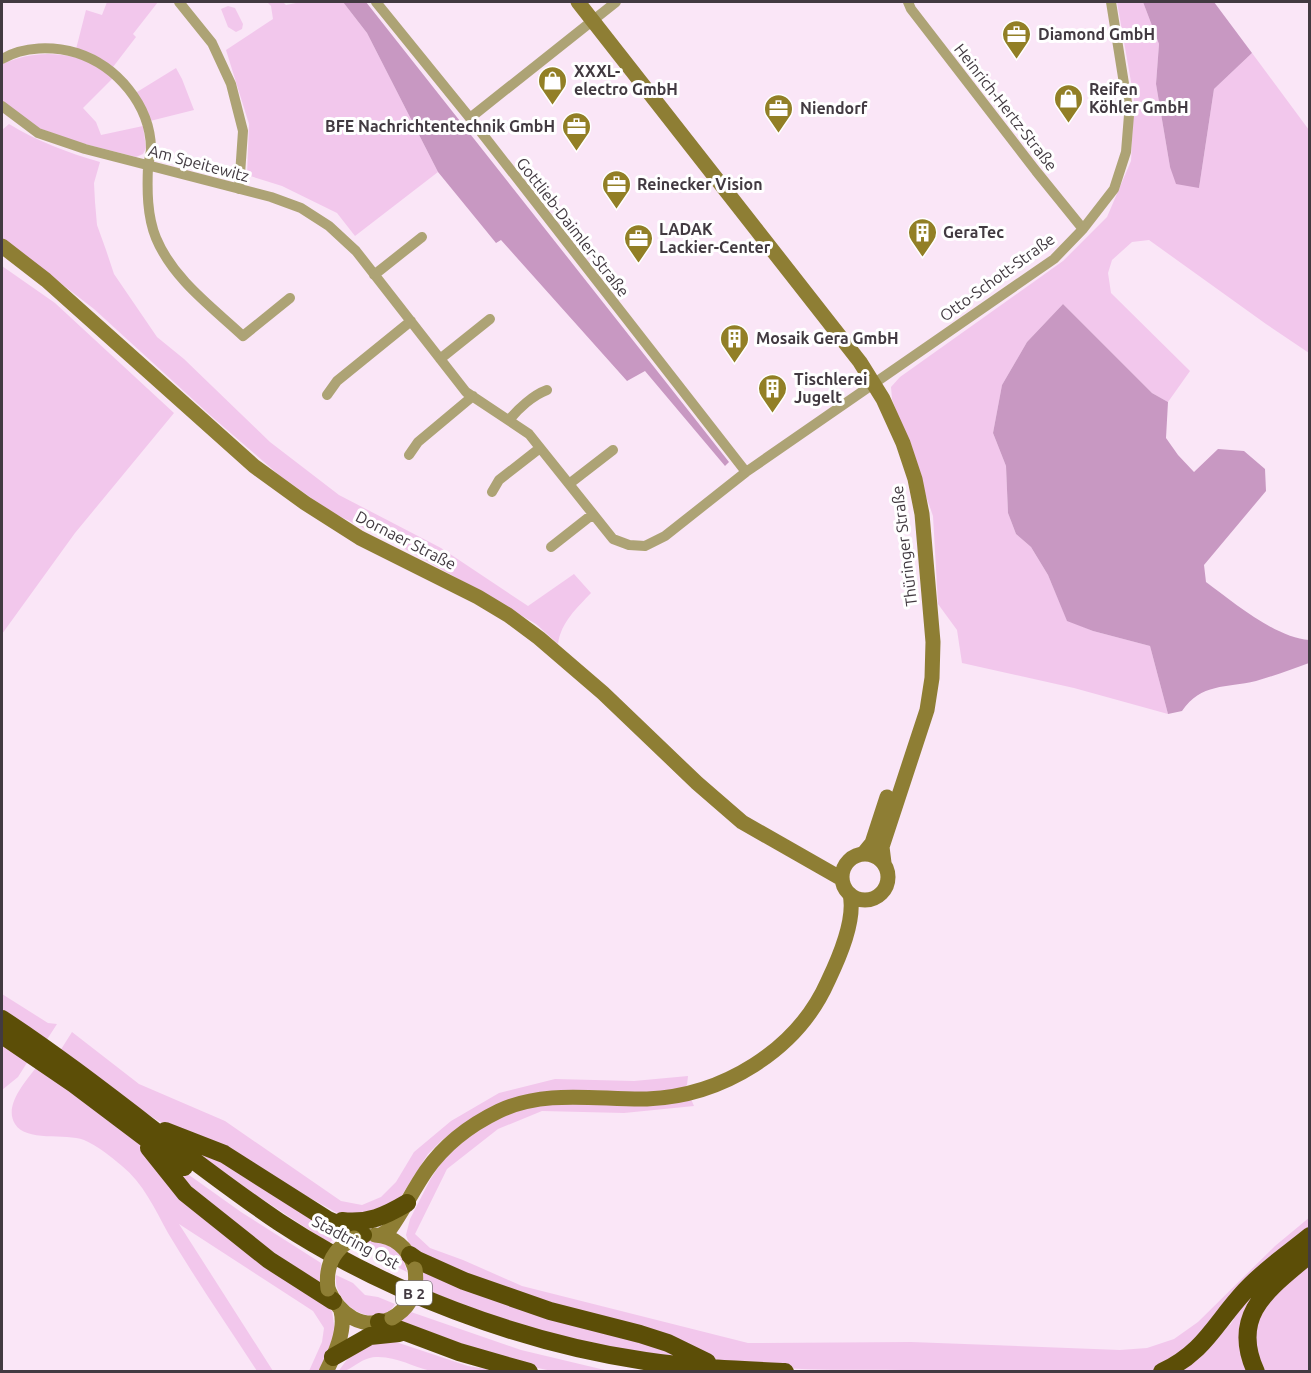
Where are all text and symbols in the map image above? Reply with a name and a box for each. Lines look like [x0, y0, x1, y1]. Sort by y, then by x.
office icon: Diamond GmbH [1001, 18, 1033, 60]
place label: Diamond GmbH [1038, 25, 1155, 43]
street label: Heinrich-Hertz-Straße [951, 40, 1061, 174]
place label: XXXL- electro GmbH [574, 62, 678, 98]
shop icon: XXXL- electro GmbH [537, 64, 569, 106]
place label: Reifen Köhler GmbH [1089, 80, 1189, 116]
shop icon: Reifen Köhler GmbH [1052, 82, 1084, 124]
office icon: Niendorf [763, 92, 795, 134]
place label: Niendorf [800, 99, 868, 117]
office icon: BFE Nachrichtentechnik GmbH [560, 110, 592, 152]
place label: BFE Nachrichtentechnik GmbH [325, 117, 555, 135]
street label: Am Speitewitz [147, 141, 251, 185]
street label: Gottlieb-Daimler-Straße [513, 154, 633, 300]
office icon: Reinecker Vision [600, 168, 632, 210]
place label: Reinecker Vision [637, 175, 763, 193]
building icon: GeraTec [906, 216, 938, 258]
place label: LADAK Lackier-Center [659, 220, 771, 256]
office icon: LADAK Lackier-Center [622, 222, 654, 264]
place label: GeraTec [943, 223, 1004, 241]
street label: Otto-Schott-Straße [936, 229, 1058, 325]
building icon: Mosaik Gera GmbH [719, 322, 751, 364]
place label: Mosaik Gera GmbH [756, 329, 899, 347]
place label: Tischlerei Jugelt [794, 370, 867, 406]
building icon: Tischlerei Jugelt [757, 372, 789, 414]
street label: Thüringer Straße [888, 485, 920, 607]
street label: Dornaer Straße [353, 507, 459, 573]
street label: Stadtring Ost [309, 1211, 403, 1273]
road number: B 2 [396, 1281, 432, 1305]

